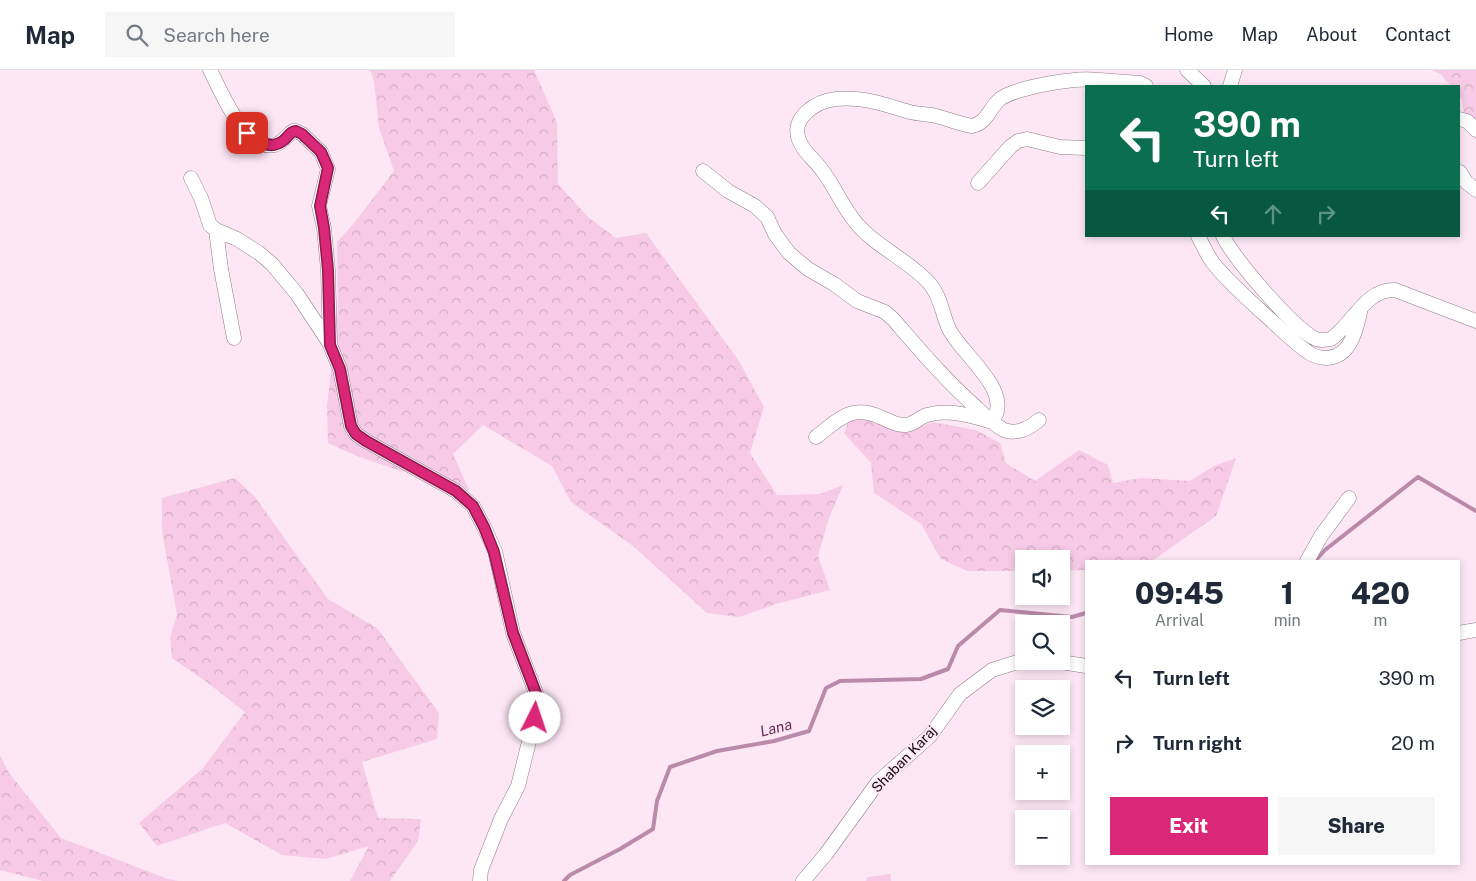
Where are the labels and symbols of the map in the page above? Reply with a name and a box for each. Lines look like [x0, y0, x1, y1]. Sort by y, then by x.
pin [226, 112, 268, 154]
position arrow [508, 691, 560, 743]
water label: Lana [758, 715, 794, 740]
street label: Shaban Karaj [868, 722, 940, 796]

